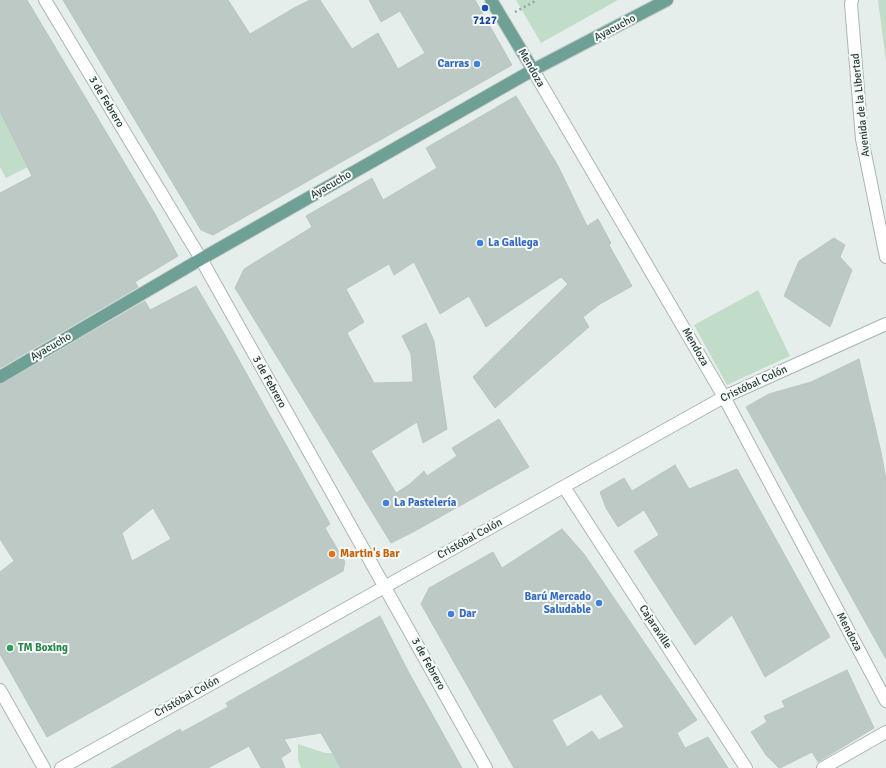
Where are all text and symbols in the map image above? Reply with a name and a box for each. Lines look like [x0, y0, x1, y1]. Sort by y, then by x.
marker: 7127 [480, 3, 490, 13]
street label: Ayacucho [592, 12, 638, 44]
place label: 7127 [473, 14, 497, 28]
street label: Mendoza [515, 46, 547, 90]
street label: Avenida de la Libertad [849, 53, 873, 157]
place label: Carras [438, 57, 469, 71]
marker: Carras [472, 59, 482, 69]
street label: 3 de Febrero [85, 74, 127, 130]
street label: Ayacucho [308, 168, 354, 202]
place label: La Gallega [488, 236, 538, 250]
marker: La Gallega [475, 238, 485, 248]
street label: Mendoza [679, 325, 711, 369]
street label: Ayacucho [28, 330, 74, 364]
street label: 3 de Febrero [249, 354, 289, 410]
street label: Cristóbal Colón [718, 363, 790, 405]
place label: La Pastelería [394, 496, 456, 510]
marker: La Pastelería [381, 498, 391, 508]
street label: Cristóbal Colón [435, 516, 505, 562]
place label: Martin's Bar [340, 547, 400, 561]
marker: Martin's Bar [327, 549, 337, 559]
place label: Barú Mercado Saludable [524, 590, 591, 616]
marker: Barú Mercado Saludable [594, 598, 604, 608]
street label: Cajaraville [636, 603, 674, 651]
place label: Dar [459, 607, 476, 621]
marker: Dar [446, 609, 456, 619]
street label: Mendoza [833, 610, 865, 654]
street label: 3 de Febrero [408, 636, 448, 692]
place label: TM Boxing [18, 641, 68, 655]
marker: TM Boxing [5, 643, 15, 653]
street label: Cristóbal Colón [152, 674, 222, 720]

